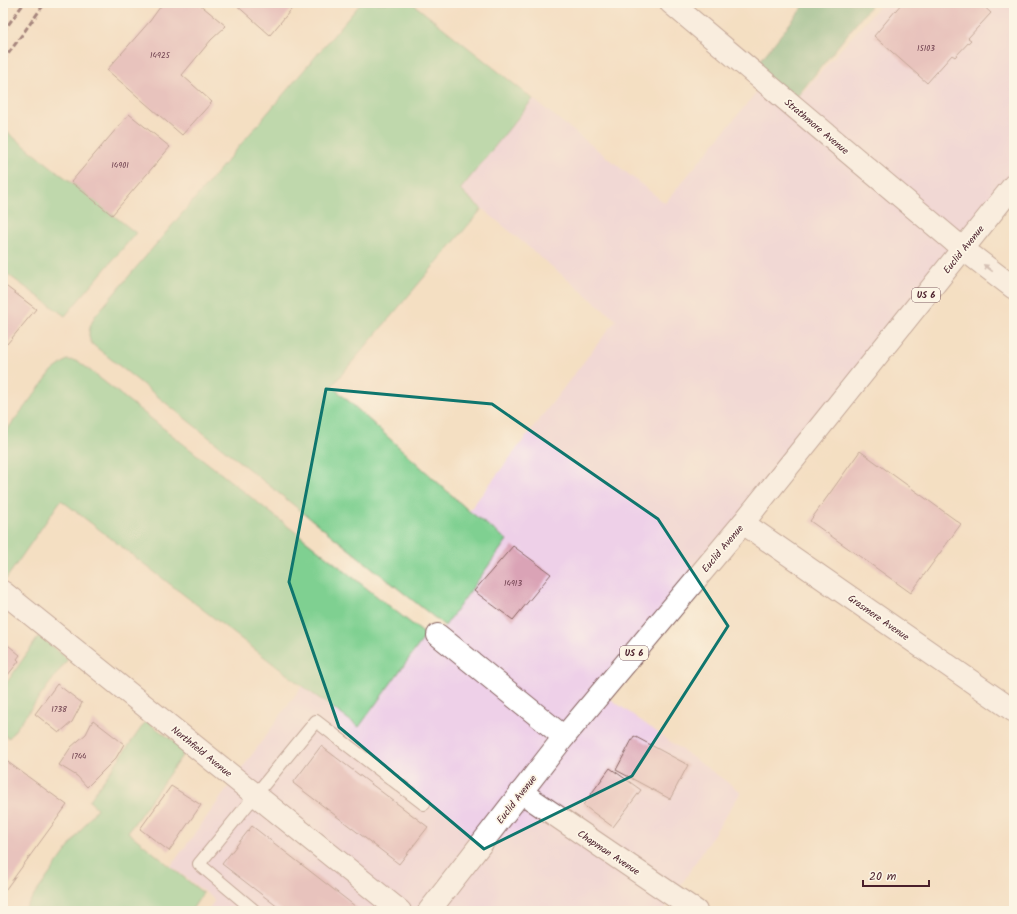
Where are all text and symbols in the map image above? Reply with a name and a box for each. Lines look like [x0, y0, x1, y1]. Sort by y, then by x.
house number: 15103 [917, 42, 935, 55]
house number: 14925 [150, 49, 171, 62]
street label: Strathmore Avenue [781, 95, 853, 159]
house number: 14901 [111, 159, 129, 172]
street label: Euclid Avenue [939, 222, 989, 277]
one-way arrow [983, 264, 994, 273]
road number: US 6 [912, 288, 940, 302]
street label: Euclid Avenue [698, 521, 748, 576]
house number: 14913 [504, 577, 522, 590]
street label: Grasmere Avenue [844, 591, 913, 645]
road number: US 6 [620, 646, 648, 660]
house number: 1738 [51, 703, 67, 716]
street label: Northfield Avenue [167, 722, 236, 782]
house number: 1744 [71, 750, 87, 763]
street label: Euclid Avenue [493, 771, 541, 828]
street label: Chapman Avenue [574, 826, 643, 880]
scale bar [863, 862, 929, 888]
text: 20 m [869, 867, 897, 886]

